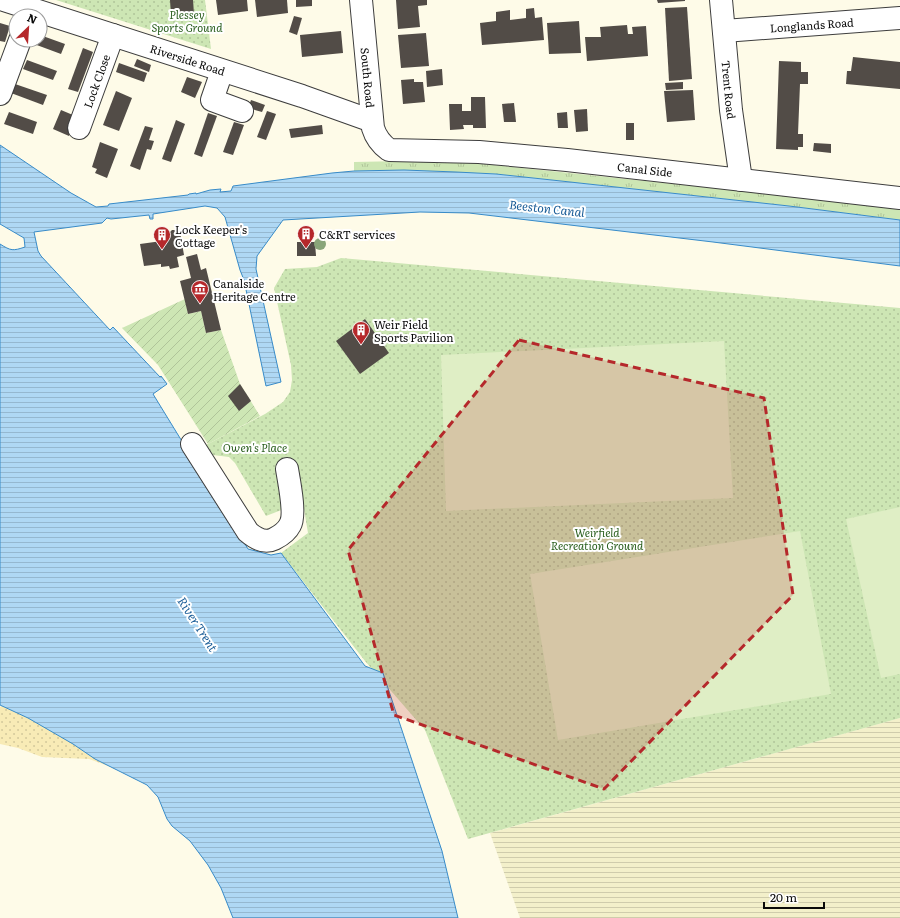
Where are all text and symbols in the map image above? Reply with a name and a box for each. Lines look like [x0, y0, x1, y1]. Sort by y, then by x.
park label: Plessey Sports Ground [152, 6, 223, 35]
north arrow [8, 8, 48, 48]
text: N [25, 9, 40, 27]
street label: Longlands Road [769, 13, 855, 36]
street label: Riverside Road [148, 40, 228, 79]
street label: South Road [358, 47, 379, 109]
street label: Lock Close [79, 52, 113, 110]
street label: Trent Road [719, 60, 740, 120]
street label: Canal Side [617, 158, 673, 180]
water label: Beeston Canal [508, 195, 586, 221]
place label: Lock Keeper's Cottage [175, 221, 247, 250]
building icon: C&RT services [296, 224, 316, 249]
building icon: Lock Keeper's Cottage [152, 225, 172, 250]
place label: C&RT services [319, 226, 395, 242]
place label: Canalside Heritage Centre [213, 275, 296, 304]
museum icon: Canalside Heritage Centre [190, 279, 210, 304]
place label: Weir Field Sports Pavilion [374, 316, 454, 345]
building icon: Weir Field Sports Pavilion [351, 320, 371, 345]
park label: Owen's Place [223, 439, 287, 455]
park label: Weirfield Recreation Ground [551, 524, 644, 553]
water label: River Trent [174, 593, 222, 655]
scale bar [764, 884, 824, 910]
text: 20 m [770, 888, 797, 906]

